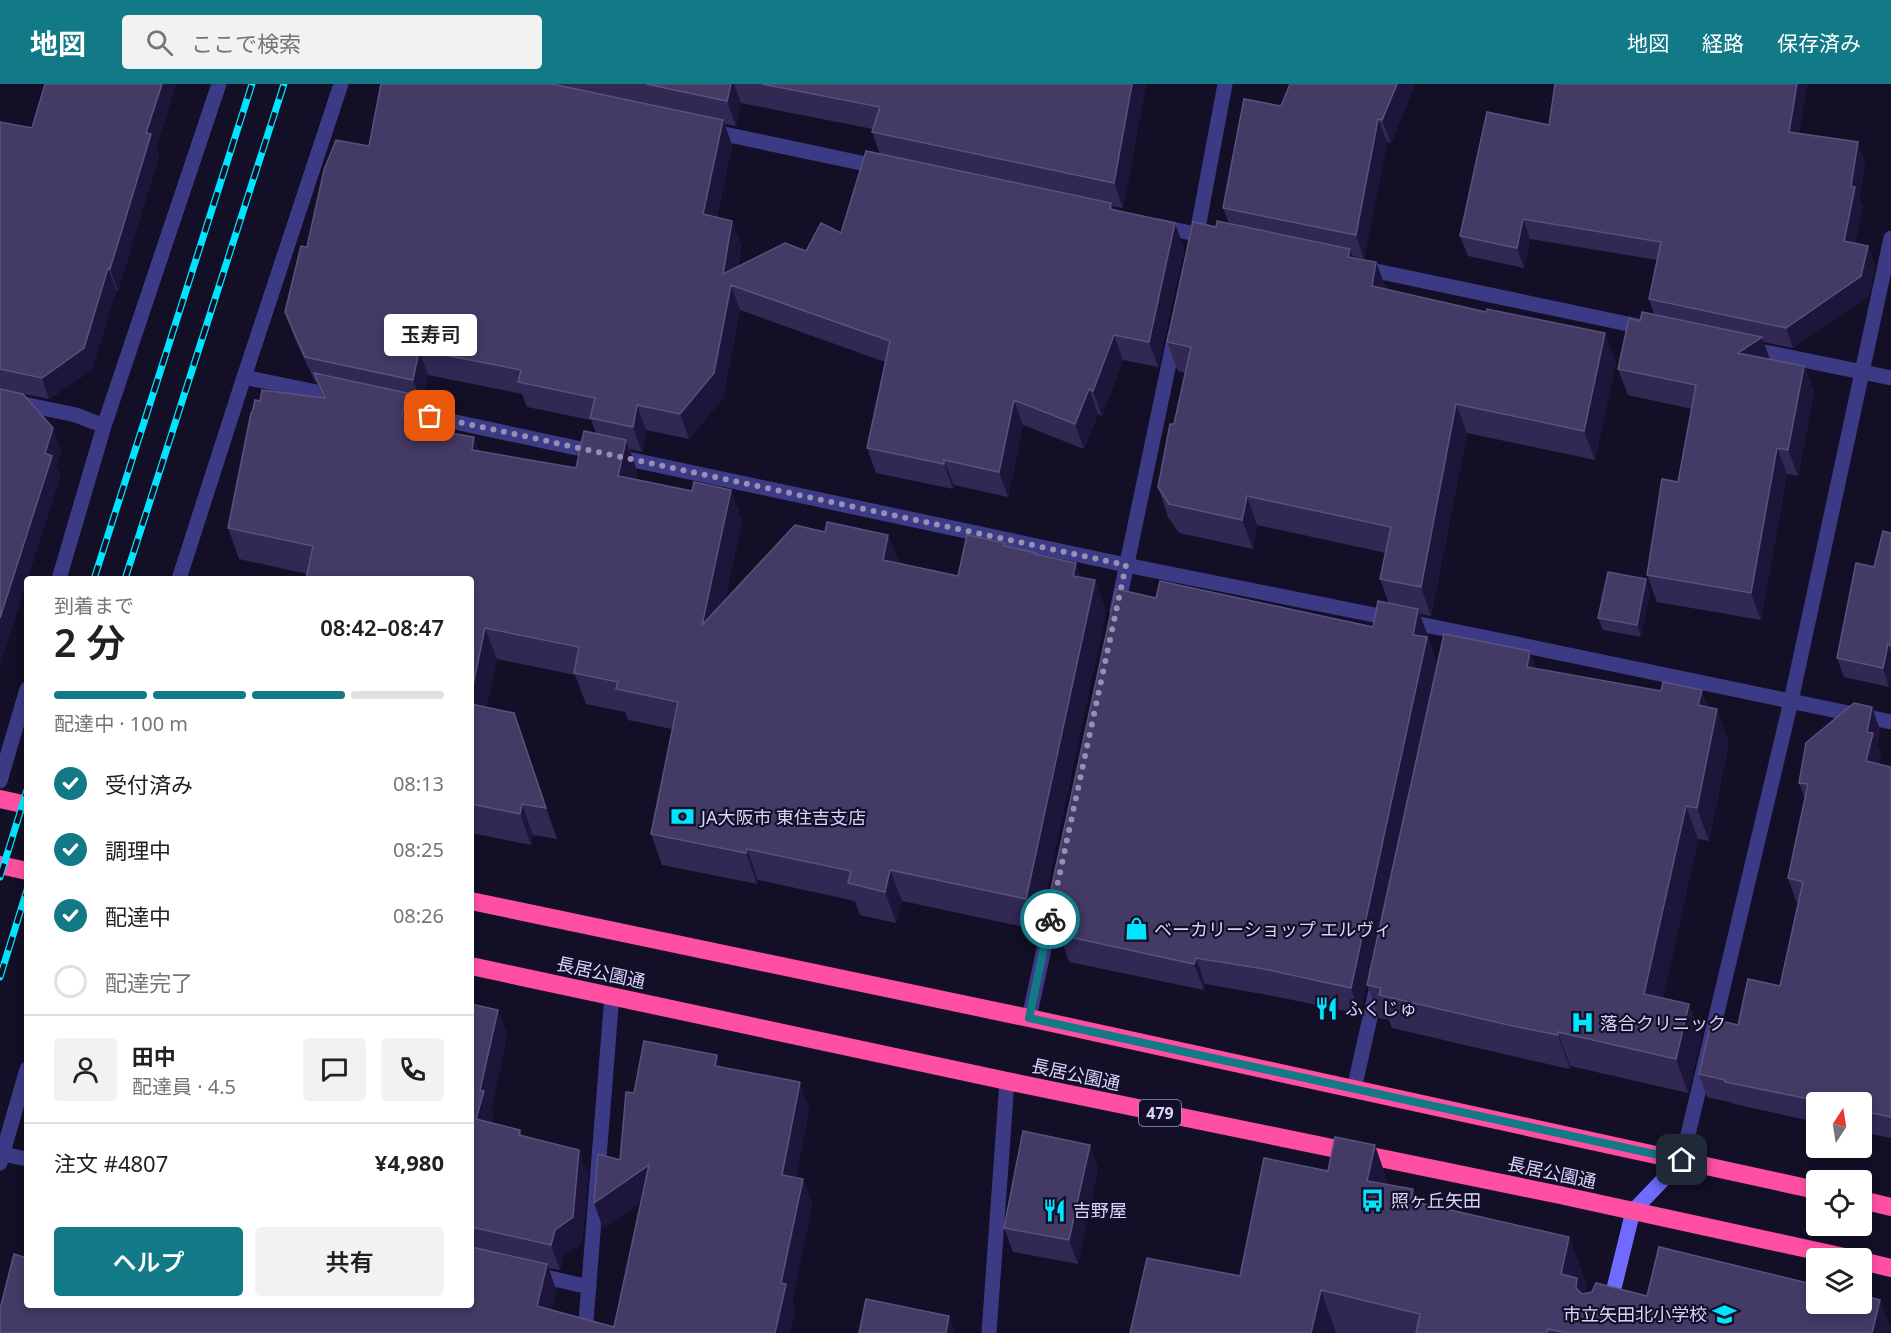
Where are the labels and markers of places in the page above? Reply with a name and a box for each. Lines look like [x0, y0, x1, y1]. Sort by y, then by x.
callout: 玉寿司 [384, 314, 476, 356]
pin [404, 390, 455, 441]
bank icon: JA大阪市 東住吉支店 [670, 804, 696, 830]
place label: JA大阪市 東住吉支店 [699, 805, 866, 829]
shop icon: ベーカリーショップ エルヴィ [1123, 916, 1149, 942]
place label: ベーカリーショップ エルヴィ [1154, 917, 1392, 941]
restaurant icon: ふくじゅ [1314, 995, 1340, 1021]
place label: ふくじゅ [1345, 996, 1417, 1020]
hospital icon: 落合クリニック [1569, 1010, 1595, 1036]
place label: 落合クリニック [1600, 1011, 1726, 1035]
pin [1656, 1134, 1707, 1185]
bus stop icon: 照ヶ丘矢田 [1360, 1187, 1386, 1213]
place label: 照ヶ丘矢田 [1391, 1188, 1481, 1212]
restaurant icon: 吉野屋 [1042, 1197, 1068, 1223]
place label: 吉野屋 [1073, 1198, 1127, 1222]
school or university icon: 市立矢田北小学校 [1712, 1301, 1738, 1327]
place label: 市立矢田北小学校 [1563, 1302, 1707, 1326]

